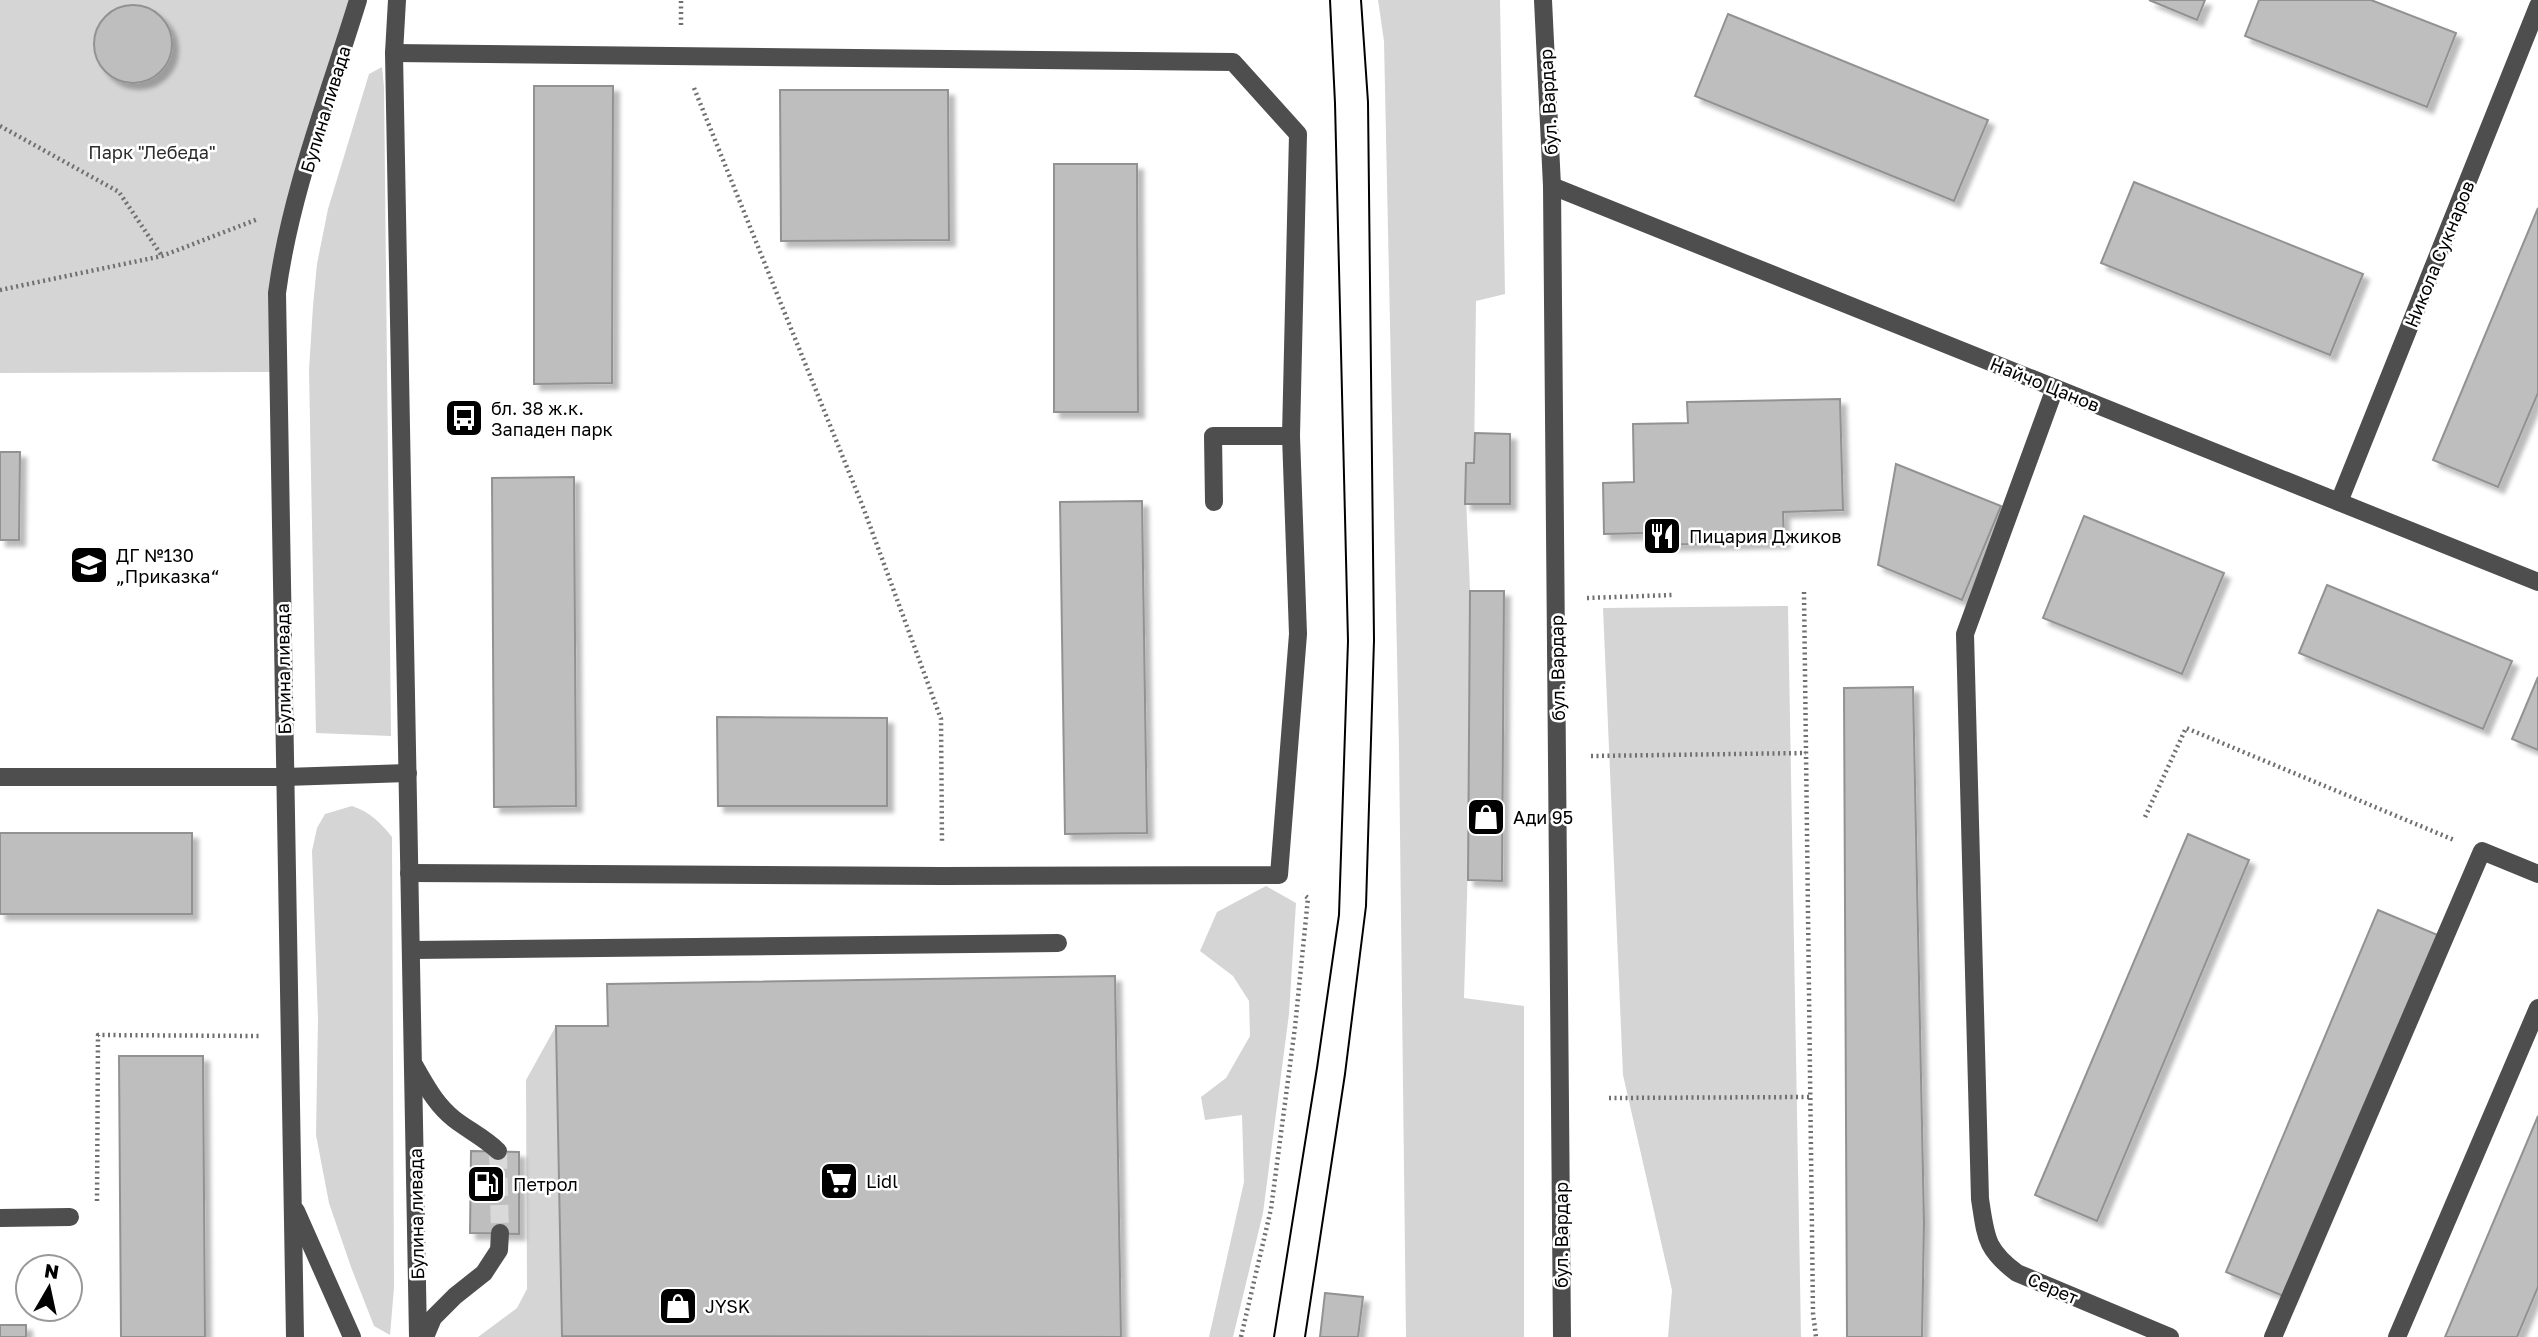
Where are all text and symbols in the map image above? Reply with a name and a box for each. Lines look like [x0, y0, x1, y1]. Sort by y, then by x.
street label: Булина ливада [295, 43, 355, 175]
street label: бул. Вардар [1534, 49, 1562, 155]
park label: Парк "Лебеда" [88, 141, 216, 163]
street label: Никола Сукнаров [2400, 177, 2478, 331]
street label: Найчо Цанов [1987, 352, 2103, 416]
bus stop icon: бл. 38 ж.к. Западен парк [443, 397, 485, 439]
place label: бл. 38 ж.к. Западен парк [491, 397, 613, 440]
restaurant icon: Пицария Джиков [1641, 515, 1683, 557]
place label: Пицария Джиков [1689, 525, 1841, 547]
school or university icon: ДГ №130 „Приказка“ [68, 544, 110, 586]
place label: ДГ №130 „Приказка“ [116, 544, 219, 587]
street label: Булина ливада [271, 603, 295, 735]
street label: бул. Вардар [1545, 615, 1569, 721]
shop icon: Ади 95 [1465, 796, 1507, 838]
place label: Ади 95 [1513, 806, 1573, 828]
street label: Булина ливада [404, 1148, 428, 1280]
supermarket icon: Lidl [818, 1160, 860, 1202]
fuel station icon: Петрол [465, 1163, 507, 1205]
place label: Lidl [866, 1170, 898, 1192]
place label: Петрол [513, 1173, 578, 1195]
street label: бул. Вардар [1550, 1182, 1572, 1288]
north arrow [14, 1253, 84, 1323]
text: N [43, 1258, 61, 1283]
street label: Серет [2024, 1268, 2082, 1309]
shop icon: JYSK [657, 1285, 699, 1327]
place label: JYSK [705, 1295, 750, 1317]

